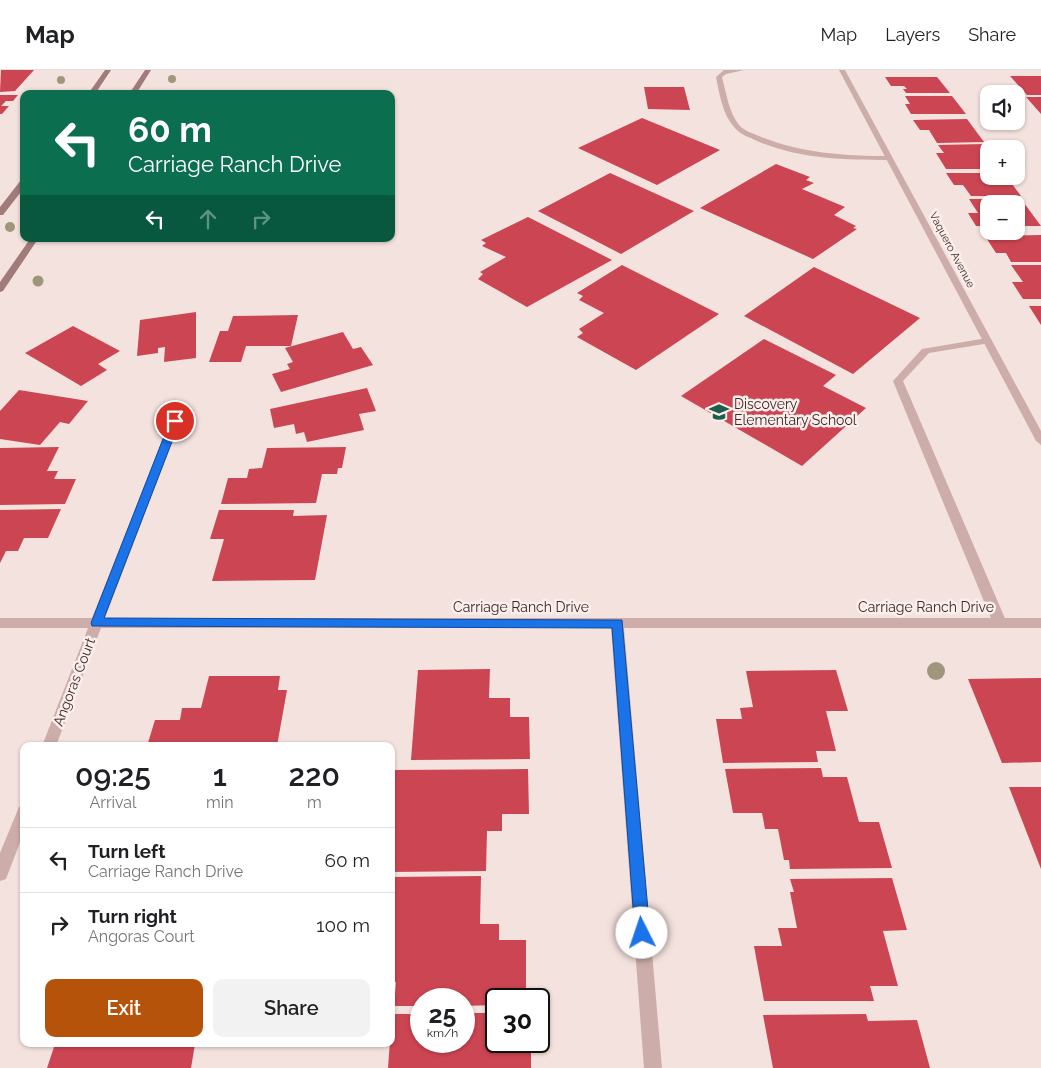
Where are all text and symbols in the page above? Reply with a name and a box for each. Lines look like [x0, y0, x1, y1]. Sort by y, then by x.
text: Map [25, 20, 75, 49]
text: Map [821, 24, 857, 45]
text: Layers [885, 24, 940, 45]
text: Share [968, 24, 1016, 45]
map controls [980, 85, 1025, 240]
button: sound [980, 85, 1025, 130]
text: 60 m [128, 109, 212, 150]
icon: left [45, 110, 110, 175]
button: + [980, 140, 1025, 185]
text: Carriage Ranch Drive [128, 151, 341, 177]
button: − [980, 195, 1025, 240]
icon: left [141, 205, 169, 233]
icon: ahead [194, 205, 222, 233]
icon: right [247, 205, 275, 233]
street label: Vaquero Avenue [927, 210, 978, 291]
place label: Discovery Elementary School [734, 396, 857, 428]
pin [154, 400, 196, 442]
school or university icon: Discovery Elementary School [708, 401, 730, 423]
icon: arrive [161, 407, 189, 435]
street label: Carriage Ranch Drive [453, 599, 589, 615]
street label: Carriage Ranch Drive [858, 599, 994, 615]
street label: Angoras Court [50, 635, 98, 728]
text: 09:25 [75, 758, 151, 793]
text: 1 [213, 758, 227, 793]
text: 220 [289, 758, 340, 793]
text: Arrival [90, 793, 136, 812]
text: min [206, 793, 233, 812]
text: m [307, 793, 322, 812]
text: Turn left [88, 840, 165, 862]
icon: left [45, 846, 73, 874]
text: 60 m [325, 849, 370, 871]
text: Carriage Ranch Drive [88, 862, 243, 881]
text: Turn right [88, 905, 177, 927]
position arrow [615, 906, 667, 958]
icon: right [45, 911, 73, 939]
text: 100 m [316, 914, 370, 936]
text: Angoras Court [88, 927, 195, 946]
button: Exit [45, 979, 203, 1037]
button: Share [213, 979, 370, 1037]
speed limit sign: 30 [485, 988, 550, 1053]
text: 25 [429, 999, 456, 1029]
text: km/h [427, 1026, 458, 1040]

